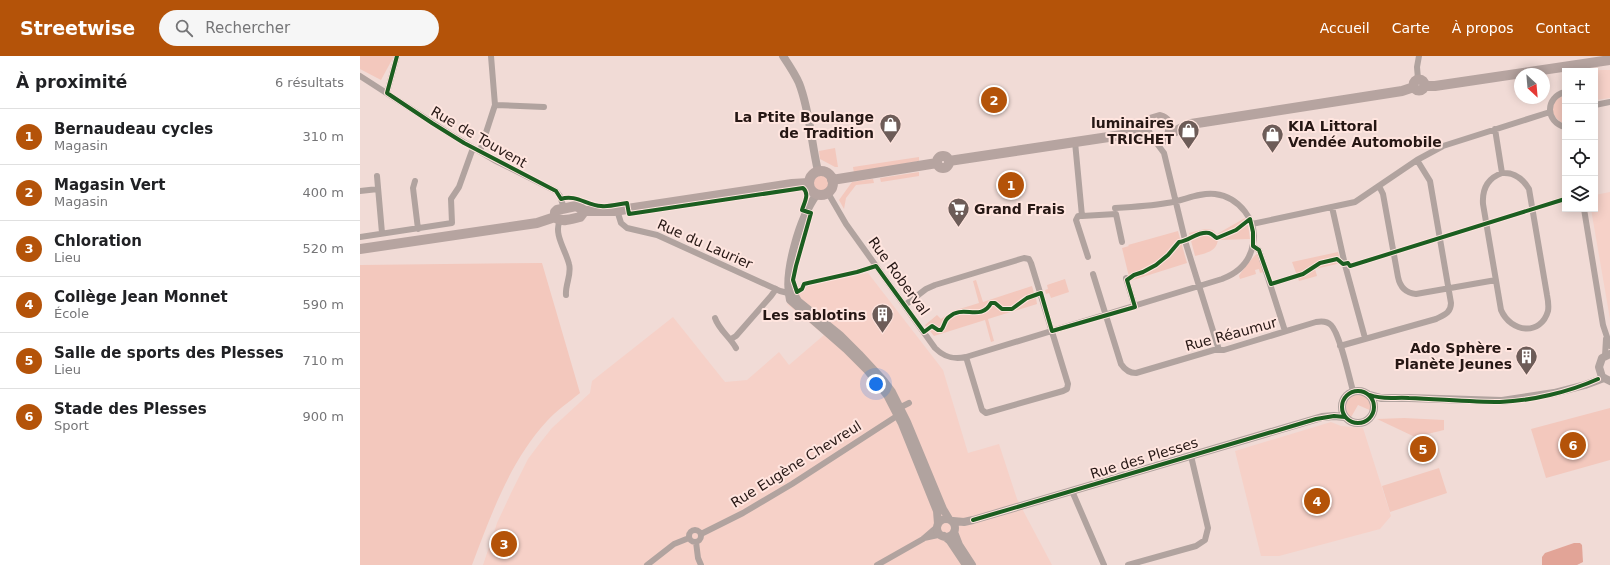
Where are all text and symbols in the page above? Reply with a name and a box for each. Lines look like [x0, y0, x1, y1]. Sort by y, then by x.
search box [159, 10, 439, 46]
text: Streetwise [20, 17, 135, 39]
icon: search [173, 17, 195, 39]
text: Rechercher [205, 19, 290, 37]
text: Accueil [1320, 20, 1370, 36]
text: Carte [1392, 20, 1430, 36]
text: À propos [1452, 20, 1514, 36]
text: Contact [1536, 20, 1590, 36]
north arrow [1514, 68, 1550, 104]
map controls [1562, 68, 1598, 212]
button: + [1562, 68, 1598, 104]
text: À proximité [16, 72, 127, 92]
text: 6 résultats [275, 75, 344, 90]
pin: 2 [981, 85, 1007, 115]
street label: Rue de Touvent [428, 103, 530, 171]
button: − [1562, 104, 1598, 140]
place label: La Ptite Boulange de Tradition [734, 109, 874, 141]
shop icon: La Ptite Boulange de Tradition [877, 112, 903, 145]
place label: luminaires TRICHET [1091, 115, 1174, 147]
shop icon: luminaires TRICHET [1176, 118, 1202, 151]
place label: KIA Littoral Vendée Automobile [1288, 118, 1442, 150]
text: Bernaudeau cycles [54, 120, 213, 138]
shop icon: KIA Littoral Vendée Automobile [1260, 121, 1286, 154]
text: 1 [24, 129, 34, 144]
text: 310 m [302, 129, 344, 144]
text: Magasin [54, 138, 108, 153]
button: locate [1562, 140, 1598, 176]
pin: 1 [998, 170, 1024, 200]
text: Magasin Vert [54, 176, 165, 194]
button: layers [1562, 176, 1598, 212]
text: 2 [24, 185, 34, 200]
text: 400 m [302, 185, 344, 200]
text: Magasin [54, 194, 108, 209]
supermarket icon: Grand Frais [945, 196, 971, 229]
place label: Grand Frais [974, 201, 1065, 217]
street label: Rue du Laurier [655, 216, 755, 272]
text: Chloration [54, 232, 142, 250]
street label: Rue Roberval [865, 234, 933, 318]
text: 3 [24, 241, 34, 256]
text: 520 m [302, 241, 344, 256]
text: Lieu [54, 250, 81, 265]
text: Collège Jean Monnet [54, 288, 228, 306]
text: 4 [24, 297, 34, 312]
text: 590 m [302, 297, 344, 312]
building icon: Les sablotins [869, 302, 895, 335]
text: École [54, 306, 89, 321]
place label: Les sablotins [762, 307, 866, 323]
street label: Rue Réaumur [1183, 314, 1279, 354]
place label: Ado Sphère - Planète Jeunes [1395, 340, 1512, 372]
building icon: Ado Sphère - Planète Jeunes [1514, 343, 1540, 376]
text: Salle de sports des Plesses [54, 344, 284, 362]
text: 5 [24, 353, 34, 368]
text: 710 m [302, 353, 344, 368]
text: Lieu [54, 362, 81, 377]
your location [866, 374, 886, 394]
text: Stade des Plesses [54, 400, 207, 418]
text: 6 [24, 409, 34, 424]
text: 900 m [302, 409, 344, 424]
street label: Rue Eugène Chevreul [728, 417, 864, 511]
text: Sport [54, 418, 89, 433]
pin: 6 [1560, 430, 1586, 460]
street label: Rue des Plesses [1088, 434, 1200, 482]
pin: 5 [1410, 434, 1436, 464]
pin: 4 [1304, 486, 1330, 516]
pin: 3 [491, 529, 517, 559]

